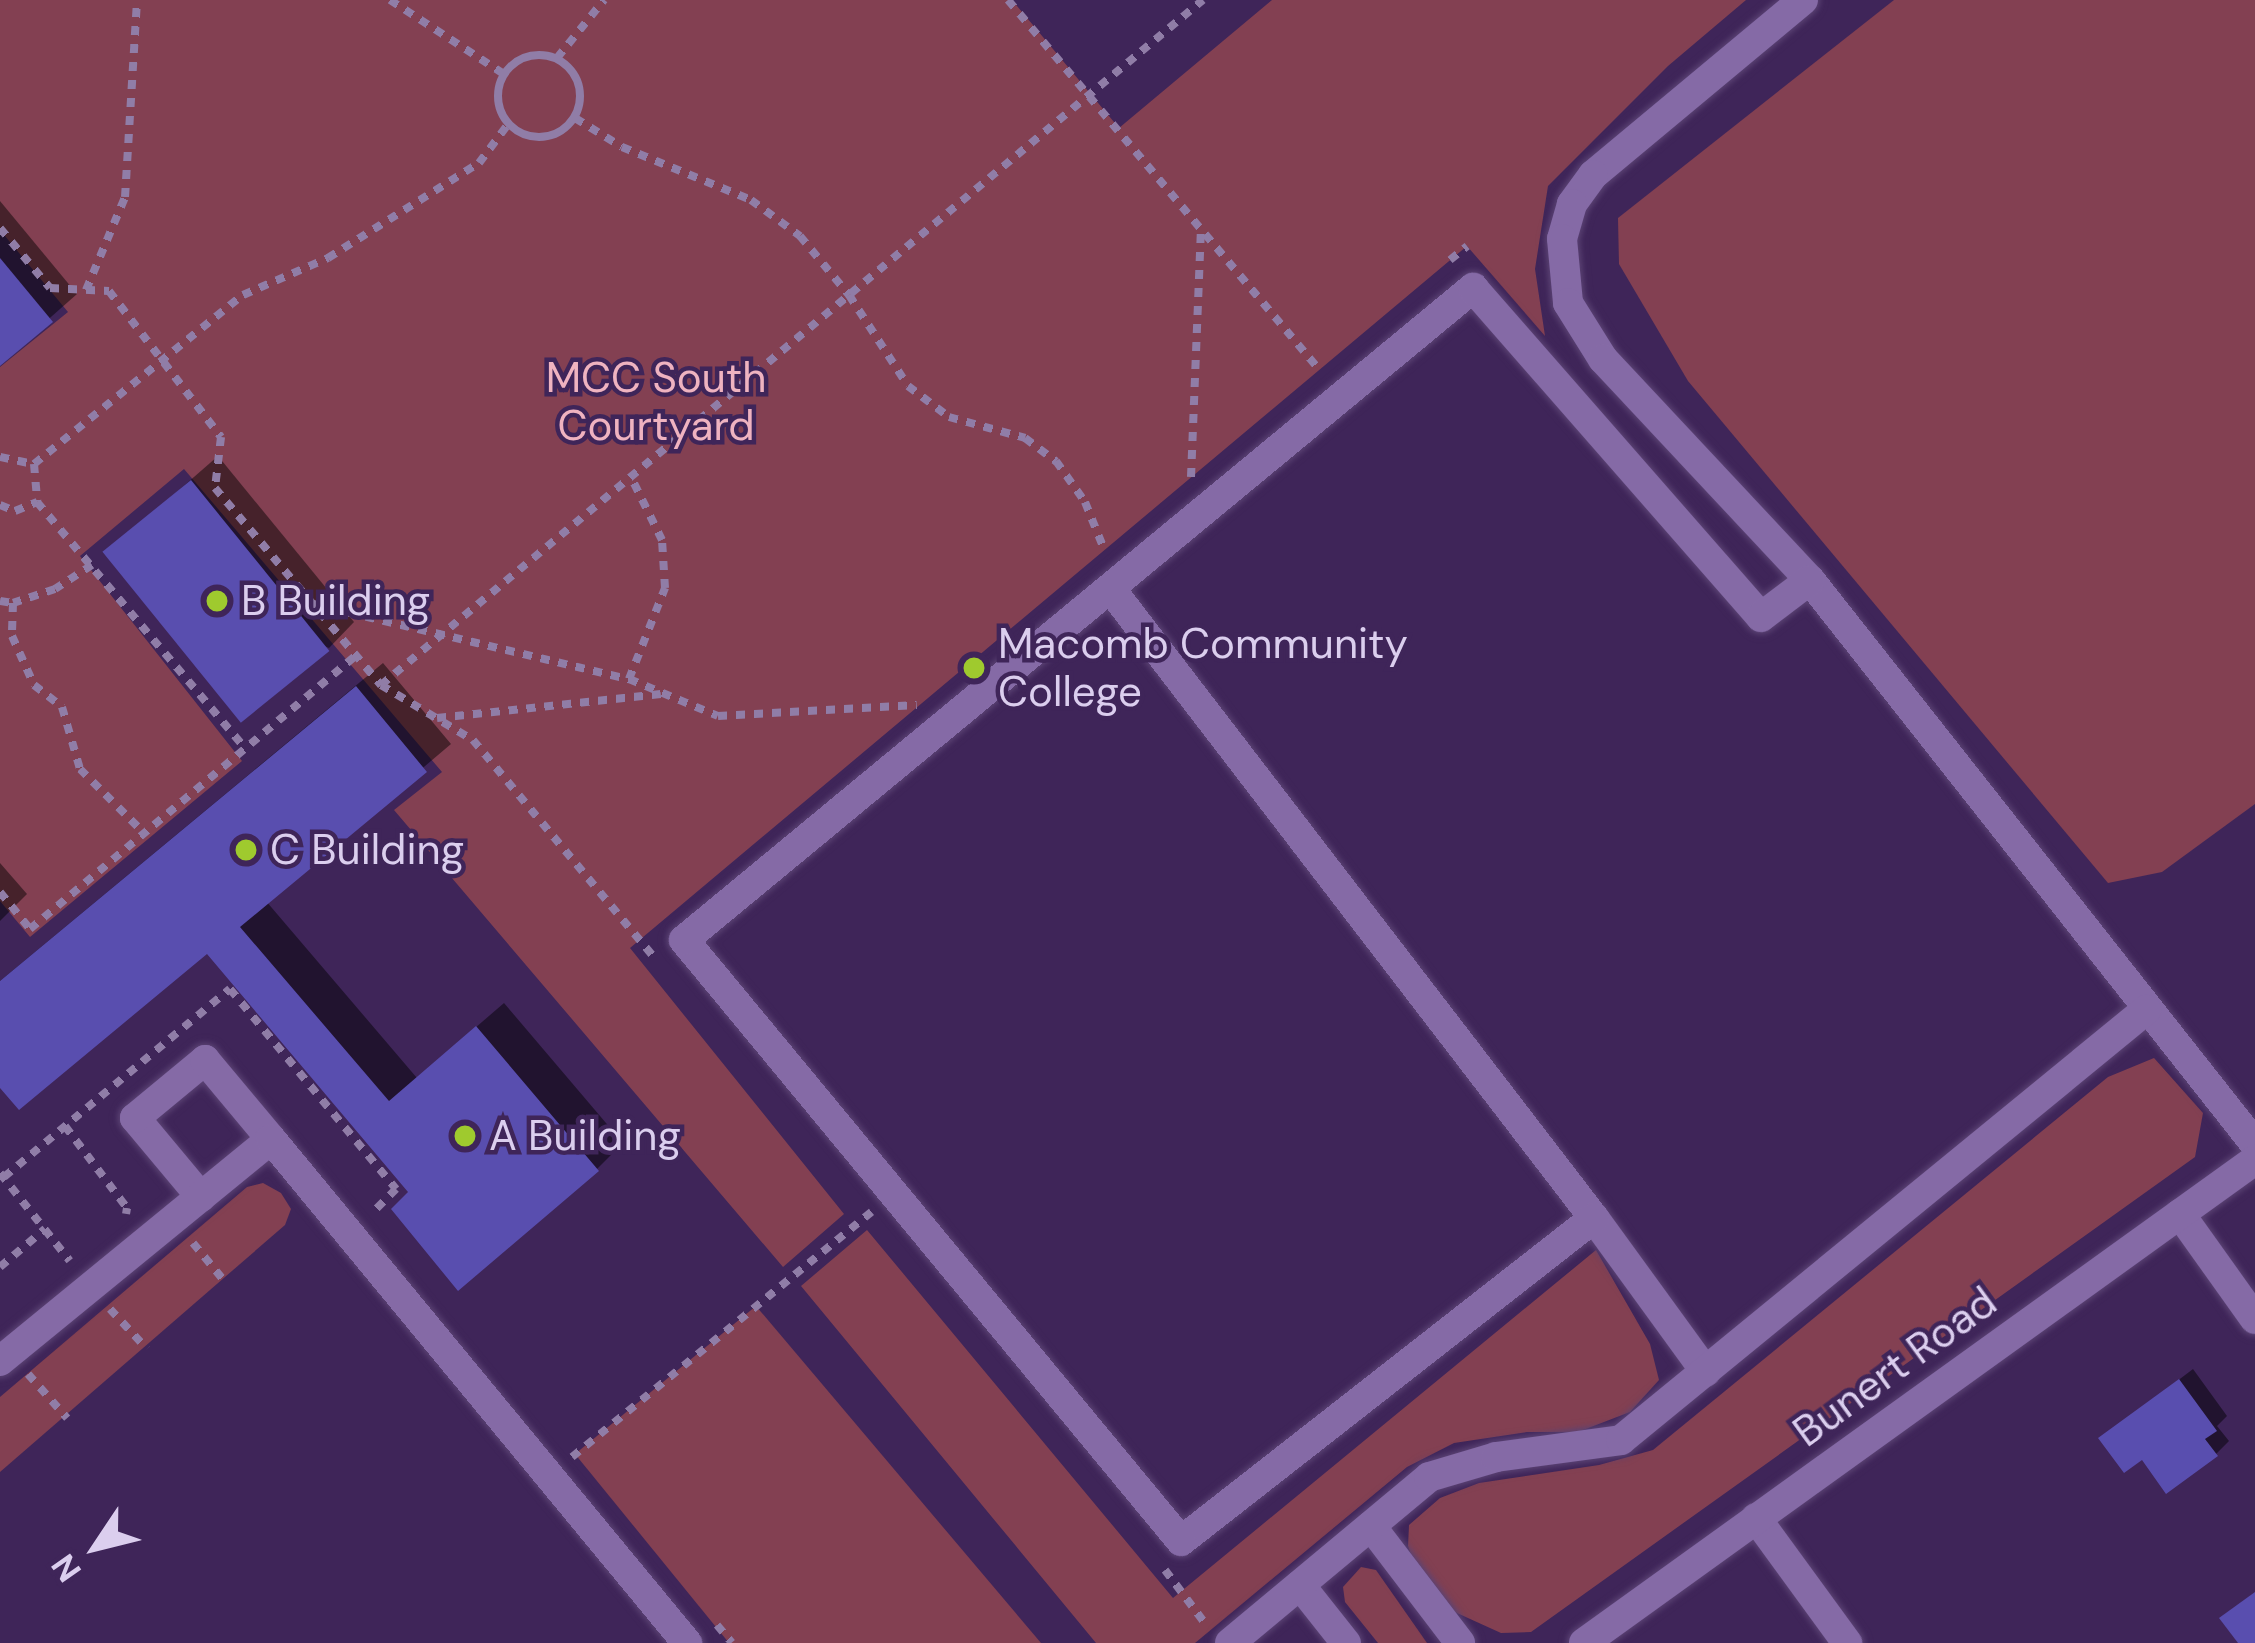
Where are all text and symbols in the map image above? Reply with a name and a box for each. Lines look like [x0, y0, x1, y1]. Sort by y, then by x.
park label: MCC South Courtyard [546, 353, 766, 452]
place label: B Building [241, 576, 430, 626]
marker: B Building [204, 588, 230, 614]
place label: Macomb Community College [998, 619, 1408, 718]
marker: Macomb Community College [961, 655, 987, 681]
place label: C Building [270, 825, 464, 875]
marker: C Building [233, 837, 259, 863]
place label: A Building [489, 1111, 681, 1161]
marker: A Building [452, 1123, 478, 1149]
street label: Bunert Road [1784, 1277, 2006, 1457]
north arrow [36, 1487, 156, 1607]
text: N [42, 1546, 91, 1590]

